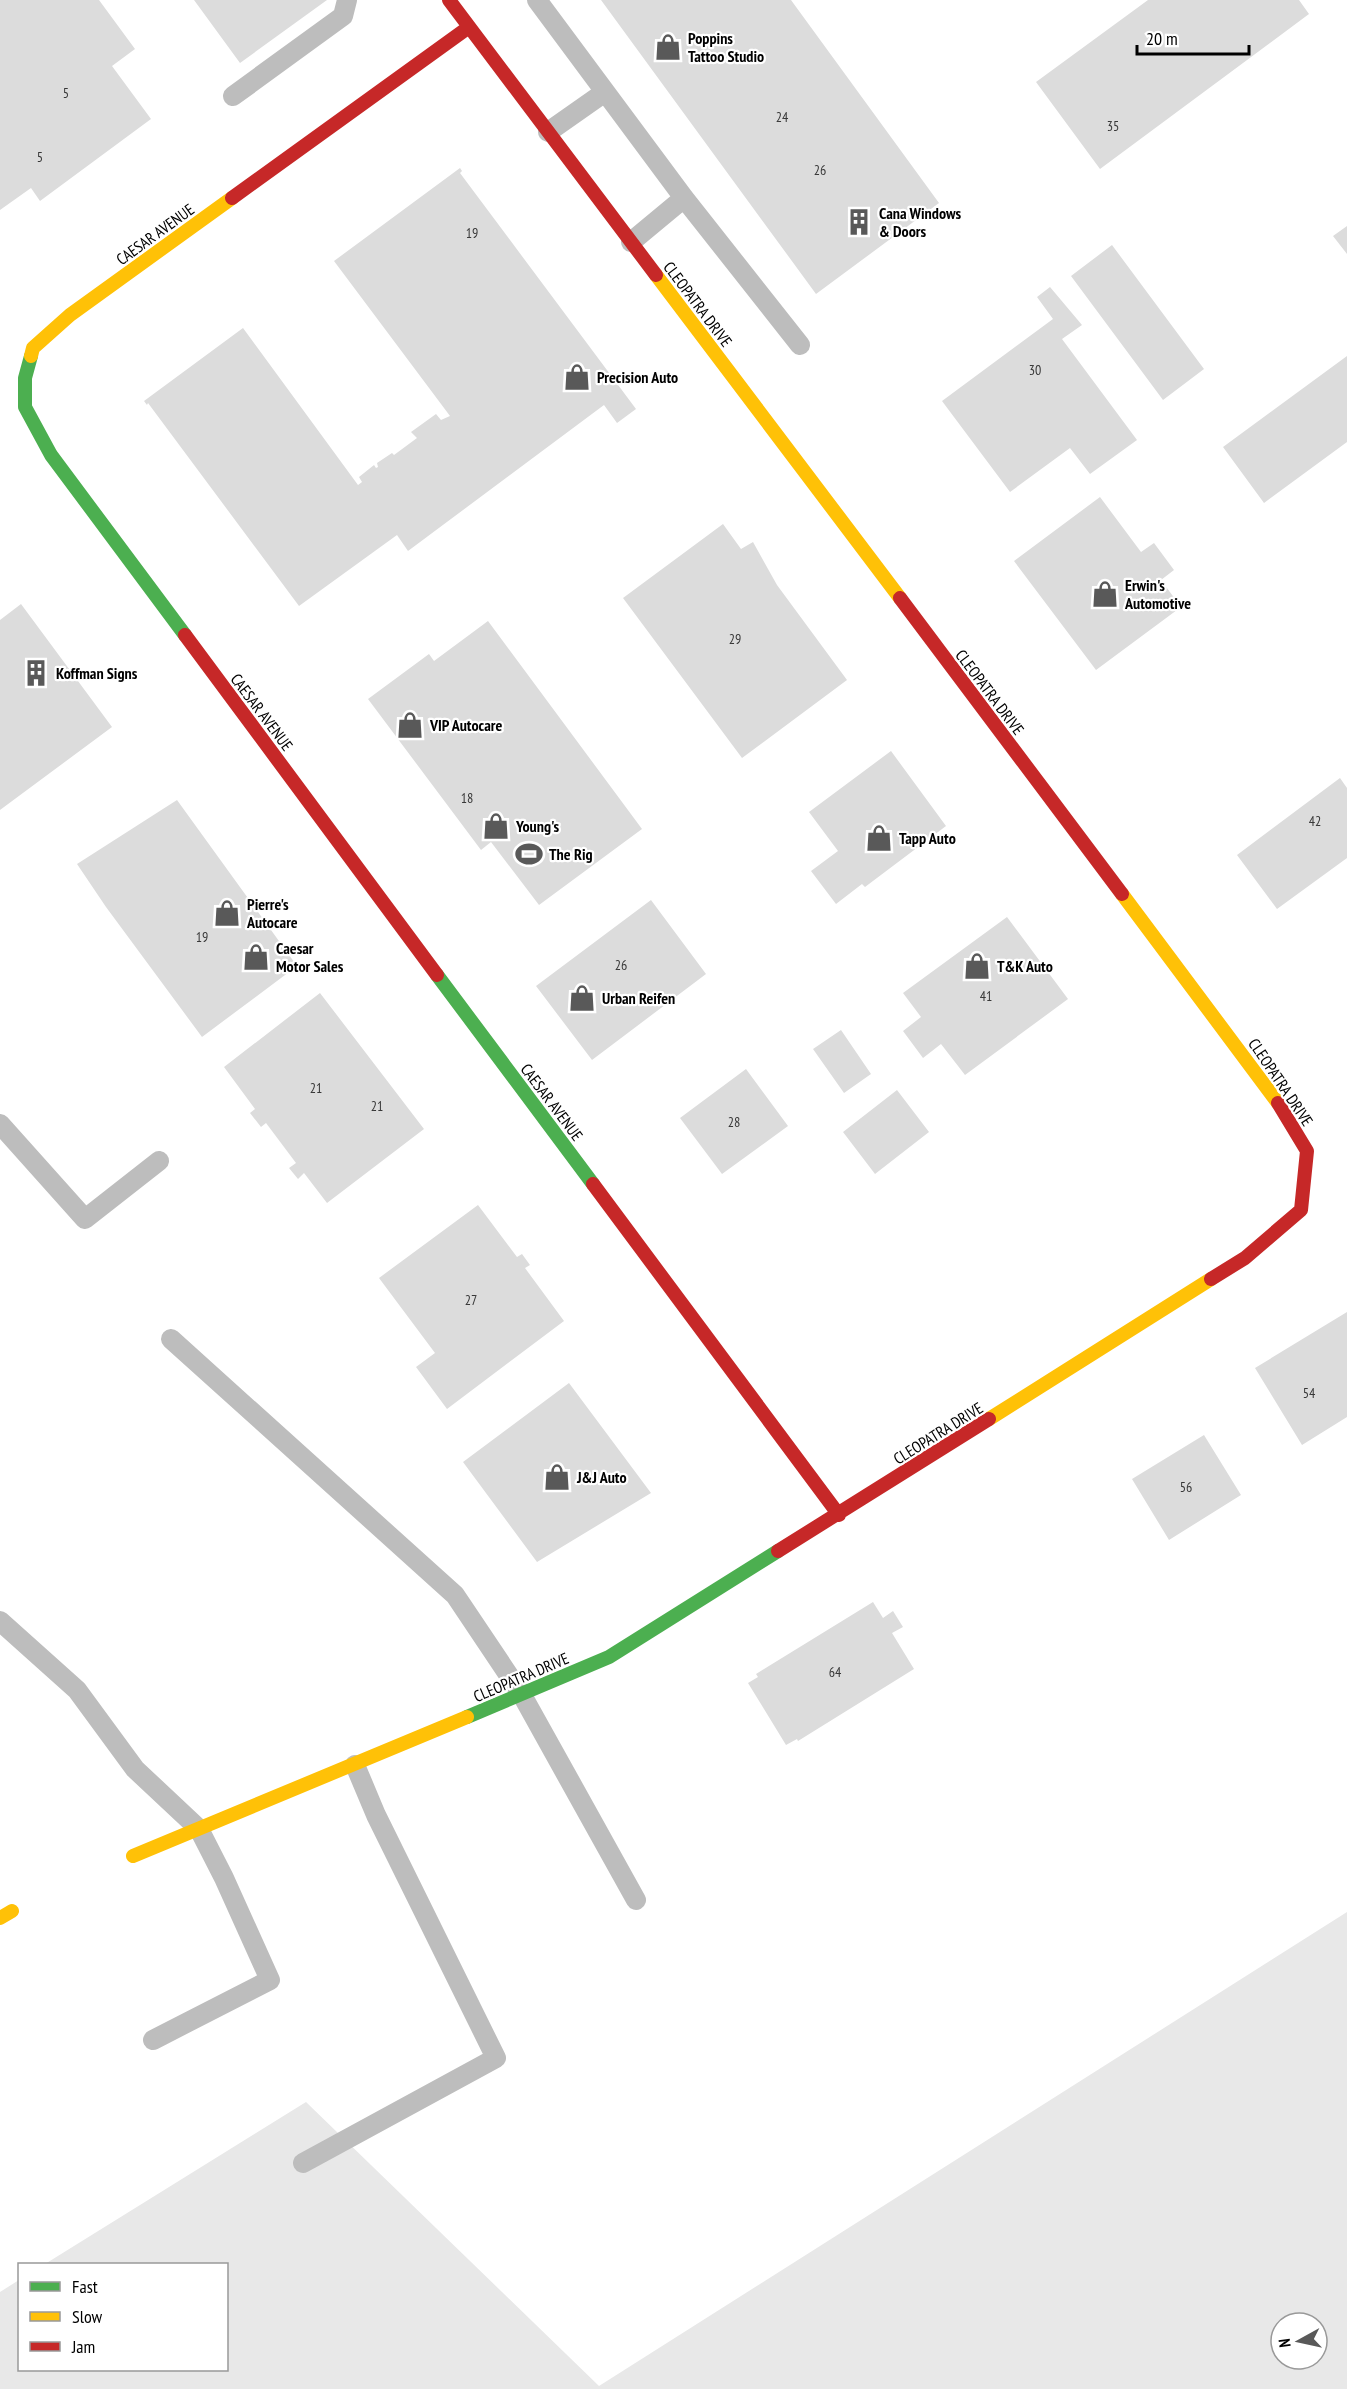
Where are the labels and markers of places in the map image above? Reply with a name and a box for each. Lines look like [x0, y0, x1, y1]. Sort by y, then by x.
place label: Poppins Tattoo Studio [688, 28, 764, 66]
shop icon: Poppins Tattoo Studio [653, 32, 683, 62]
place label: Cana Windows & Doors [879, 203, 961, 241]
building icon: Cana Windows & Doors [844, 207, 874, 237]
shop icon: Precision Auto [562, 362, 592, 392]
place label: Precision Auto [597, 367, 678, 387]
place label: Erwin's Automotive [1124, 575, 1191, 613]
shop icon: Erwin's Automotive [1090, 579, 1120, 609]
building icon: Koffman Signs [21, 658, 51, 688]
place label: Koffman Signs [56, 663, 138, 683]
shop icon: VIP Autocare [395, 710, 425, 740]
place label: VIP Autocare [429, 715, 503, 735]
shop icon: Young's [481, 811, 511, 841]
place label: Young's [515, 816, 559, 836]
shop icon: Tapp Auto [864, 823, 894, 853]
place label: Tapp Auto [899, 828, 956, 848]
sports icon: The Rig [514, 839, 544, 869]
place label: The Rig [549, 844, 593, 864]
place label: Pierre's Autocare [246, 894, 298, 932]
shop icon: Pierre's Autocare [212, 898, 242, 928]
place label: Caesar Motor Sales [276, 938, 344, 976]
shop icon: Caesar Motor Sales [241, 942, 271, 972]
shop icon: T&K Auto [962, 951, 992, 981]
place label: T&K Auto [997, 956, 1053, 976]
shop icon: Urban Reifen [567, 983, 597, 1013]
place label: Urban Reifen [602, 988, 675, 1008]
shop icon: J&J Auto [542, 1462, 572, 1492]
place label: J&J Auto [576, 1467, 627, 1487]

